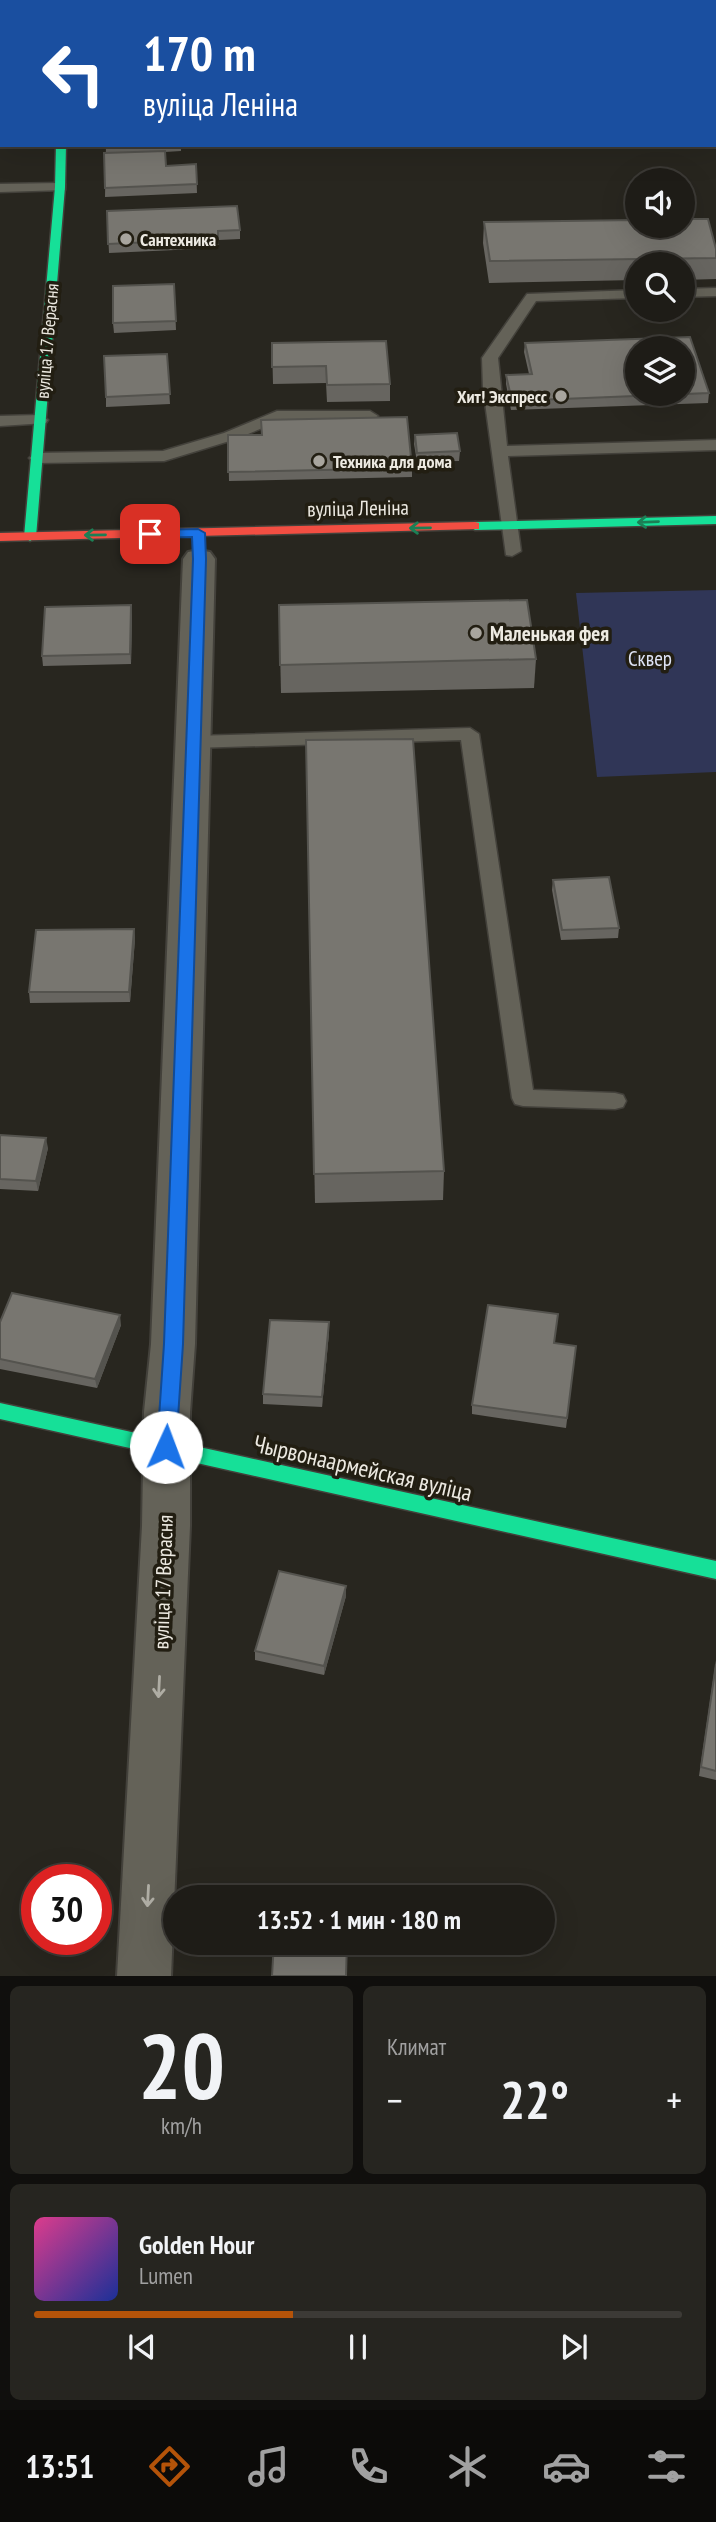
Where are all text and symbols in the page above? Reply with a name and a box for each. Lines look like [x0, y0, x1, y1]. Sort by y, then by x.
text: 170 m [143, 21, 256, 85]
icon: left [28, 28, 119, 119]
text: вуліца Леніна [143, 83, 298, 125]
map controls [625, 168, 695, 406]
button: sound [625, 168, 695, 238]
place label: Сантехника [140, 228, 216, 251]
marker: Сантехника [118, 231, 134, 247]
button: search [625, 252, 695, 322]
street label: вуліца 17 Верасня [31, 283, 63, 399]
button: layers [625, 336, 695, 406]
place label: Хит! Экспресс [457, 385, 548, 408]
marker: Хит! Экспресс [553, 388, 569, 404]
place label: Техника для дома [333, 450, 452, 473]
marker: Техника для дома [311, 453, 327, 469]
street label: вуліца Леніна [307, 494, 409, 522]
pin [120, 504, 180, 564]
icon: arrive [131, 515, 169, 553]
one-way arrow [637, 515, 660, 529]
one-way arrow [409, 521, 432, 534]
one-way arrow [84, 529, 107, 542]
place label: Маленькая фея [490, 620, 609, 647]
marker: Маленькая фея [468, 625, 484, 641]
park label: Сквер [628, 645, 672, 672]
position arrow [129, 1410, 203, 1484]
street label: Чырвонаармейская вуліца [251, 1428, 475, 1508]
street label: вуліца 17 Верасня [147, 1514, 179, 1650]
one-way arrow [152, 1675, 165, 1698]
speed limit sign: 30 [21, 1864, 112, 1955]
one-way arrow [142, 1884, 155, 1907]
text: 13:52 · 1 мин · 180 m [257, 1903, 461, 1936]
text: 20 [138, 2006, 225, 2124]
text: Климат [387, 2032, 446, 2061]
text: 22° [500, 2066, 569, 2133]
text: − [387, 2075, 403, 2124]
text: + [666, 2075, 682, 2124]
text: km/h [161, 2111, 202, 2140]
text: Golden Hour [139, 2228, 254, 2261]
text: Lumen [139, 2261, 193, 2290]
icon: previous [123, 2328, 161, 2366]
icon: pause [339, 2328, 377, 2366]
icon: next [555, 2328, 593, 2366]
icon: directions [145, 2442, 194, 2491]
icon: music [244, 2442, 293, 2491]
icon: phone [344, 2442, 393, 2491]
icon: climate [443, 2442, 492, 2491]
icon: car [542, 2442, 591, 2491]
icon: filters [642, 2442, 691, 2491]
text: 13:51 [25, 2445, 94, 2487]

